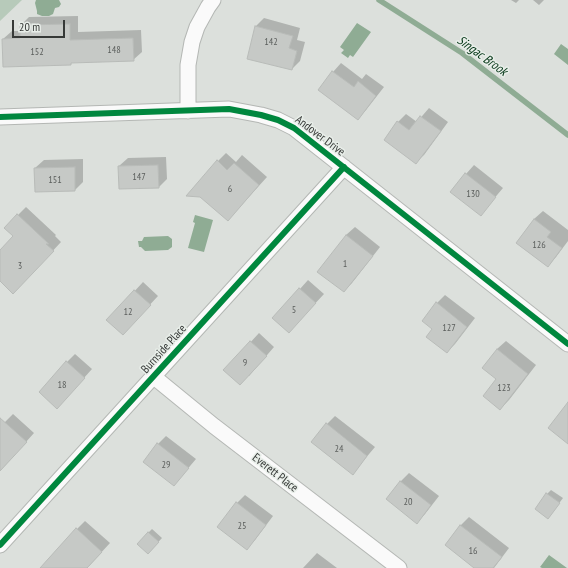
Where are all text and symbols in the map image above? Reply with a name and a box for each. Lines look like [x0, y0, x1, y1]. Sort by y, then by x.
scale bar [14, 12, 67, 38]
text: 20 m [19, 19, 40, 34]
water label: Singac Brook [454, 33, 510, 79]
house number: 142 [264, 36, 278, 48]
house number: 148 [107, 44, 121, 56]
house number: 152 [30, 46, 44, 58]
street label: Andover Drive [292, 113, 348, 159]
house number: 147 [132, 171, 146, 183]
house number: 151 [48, 174, 62, 186]
house number: 6 [228, 183, 232, 195]
house number: 130 [466, 188, 480, 200]
house number: 126 [532, 239, 546, 251]
house number: 1 [343, 258, 347, 270]
house number: 3 [18, 260, 22, 272]
house number: 5 [292, 304, 296, 316]
house number: 12 [124, 306, 132, 318]
street label: Burnside Place [138, 322, 190, 376]
house number: 127 [442, 322, 456, 334]
house number: 9 [243, 357, 247, 369]
house number: 18 [58, 379, 66, 391]
house number: 123 [497, 382, 511, 394]
house number: 24 [335, 443, 343, 455]
street label: Everett Place [249, 451, 301, 495]
house number: 29 [162, 459, 170, 471]
house number: 20 [404, 496, 412, 508]
house number: 25 [238, 520, 246, 532]
house number: 16 [469, 545, 477, 557]

